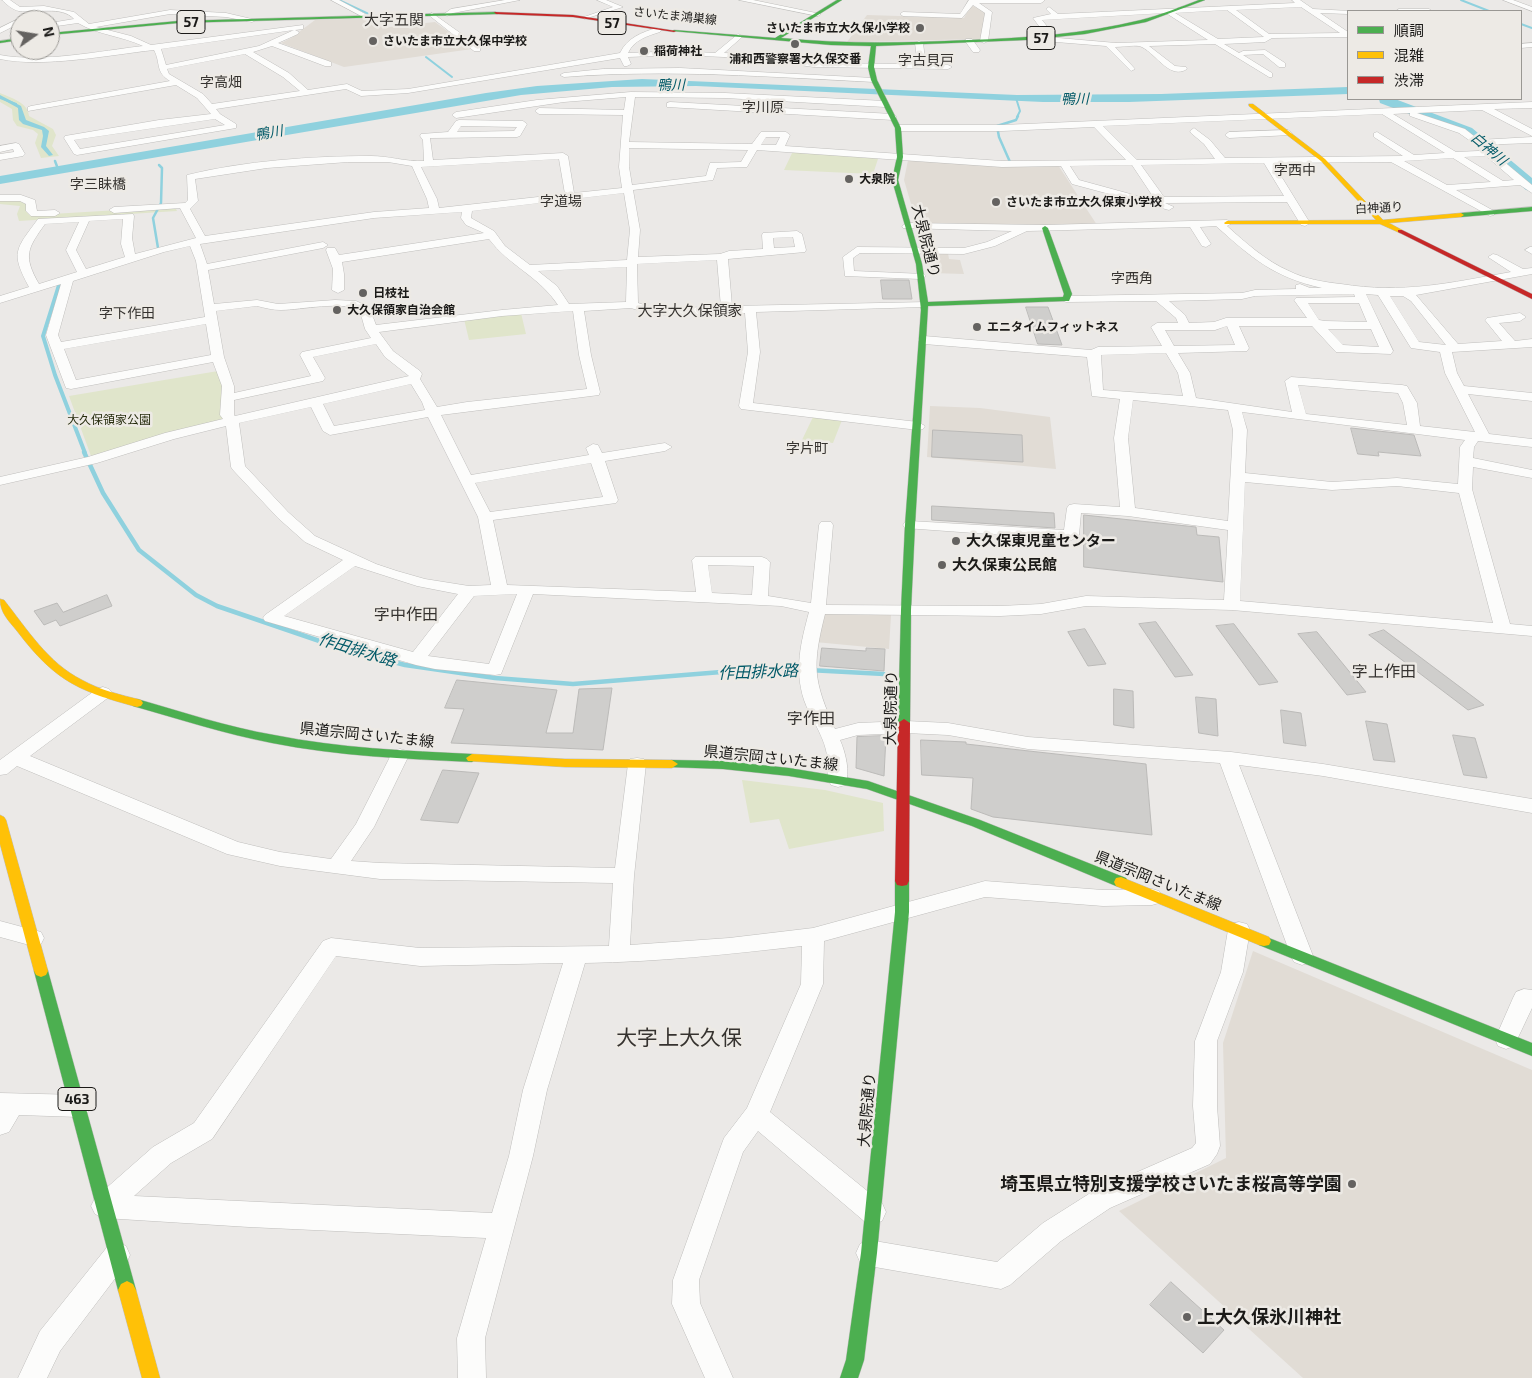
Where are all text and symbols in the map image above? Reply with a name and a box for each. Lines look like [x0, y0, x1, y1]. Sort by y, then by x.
street label: さいたま鴻巣線 [632, 4, 718, 28]
north arrow [10, 10, 60, 60]
legend [1347, 10, 1522, 100]
road number: 57 [177, 11, 205, 34]
district label: 大字五関 [364, 11, 424, 29]
road number: 57 [598, 12, 626, 34]
place label: さいたま市立大久保小学校 [766, 21, 910, 35]
text: 順調 [1394, 21, 1424, 39]
marker: さいたま市立大久保小学校 [914, 22, 926, 34]
text: N [40, 25, 59, 39]
road number: 57 [1027, 26, 1055, 49]
place label: さいたま市立大久保中学校 [383, 34, 527, 48]
marker: さいたま市立大久保中学校 [367, 35, 379, 47]
marker: 浦和西警察署大久保交番 [789, 38, 801, 50]
place label: 稲荷神社 [654, 44, 702, 58]
marker: 稲荷神社 [638, 45, 650, 57]
text: 混雑 [1394, 46, 1424, 64]
place label: 浦和西警察署大久保交番 [729, 52, 861, 66]
district label: 字古貝戸 [898, 52, 954, 68]
text: 渋滞 [1394, 71, 1424, 89]
district label: 字高畑 [200, 74, 242, 90]
water label: 鴨川 [657, 76, 685, 94]
water label: 鴨川 [1061, 90, 1089, 108]
district label: 字川原 [742, 99, 784, 115]
water label: 鴨川 [254, 122, 284, 144]
water label: 白神川 [1468, 129, 1510, 169]
district label: 字西中 [1274, 162, 1316, 178]
place label: 大泉院 [859, 172, 895, 186]
marker: 大泉院 [843, 173, 855, 185]
district label: 字三眛橋 [70, 176, 126, 192]
district label: 字道場 [540, 193, 582, 209]
place label: さいたま市立大久保東小学校 [1006, 195, 1162, 209]
marker: さいたま市立大久保東小学校 [990, 196, 1002, 208]
street label: 白神通り [1355, 200, 1403, 216]
street label: 大泉院通り [908, 202, 944, 280]
district label: 字西角 [1111, 270, 1153, 286]
place label: 日枝社 [373, 286, 409, 300]
marker: 日枝社 [357, 287, 369, 299]
district label: 大字大久保領家 [638, 302, 742, 320]
place label: 大久保領家自治会館 [347, 303, 455, 317]
marker: 大久保領家自治会館 [331, 304, 343, 316]
district label: 字下作田 [99, 305, 155, 321]
place label: エニタイムフィットネス [987, 320, 1119, 334]
marker: エニタイムフィットネス [971, 321, 983, 333]
park label: 大久保領家公園 [67, 413, 151, 427]
district label: 字片町 [786, 440, 828, 456]
place label: 大久保東児童センター [966, 532, 1116, 550]
marker: 大久保東児童センター [950, 535, 962, 547]
place label: 大久保東公民館 [952, 556, 1057, 574]
marker: 大久保東公民館 [936, 559, 948, 571]
district label: 字中作田 [374, 605, 438, 625]
water label: 作田排水路 [316, 629, 398, 671]
water label: 作田排水路 [718, 661, 798, 683]
district label: 字上作田 [1352, 662, 1416, 682]
street label: 大泉院通り [881, 670, 901, 746]
district label: 字作田 [787, 709, 835, 729]
street label: 県道宗岡さいたま線 [299, 719, 435, 751]
street label: 県道宗岡さいたま線 [703, 742, 839, 774]
street label: 県道宗岡さいたま線 [1092, 847, 1224, 915]
district label: 大字上大久保 [616, 1025, 742, 1051]
street label: 大泉院通り [855, 1072, 879, 1148]
road number: 463 [58, 1088, 96, 1110]
place label: 埼玉県立特別支援学校さいたま桜高等学園 [1000, 1173, 1342, 1195]
marker: 埼玉県立特別支援学校さいたま桜高等学園 [1346, 1178, 1358, 1190]
place label: 上大久保氷川神社 [1197, 1306, 1341, 1328]
marker: 上大久保氷川神社 [1181, 1311, 1193, 1323]

